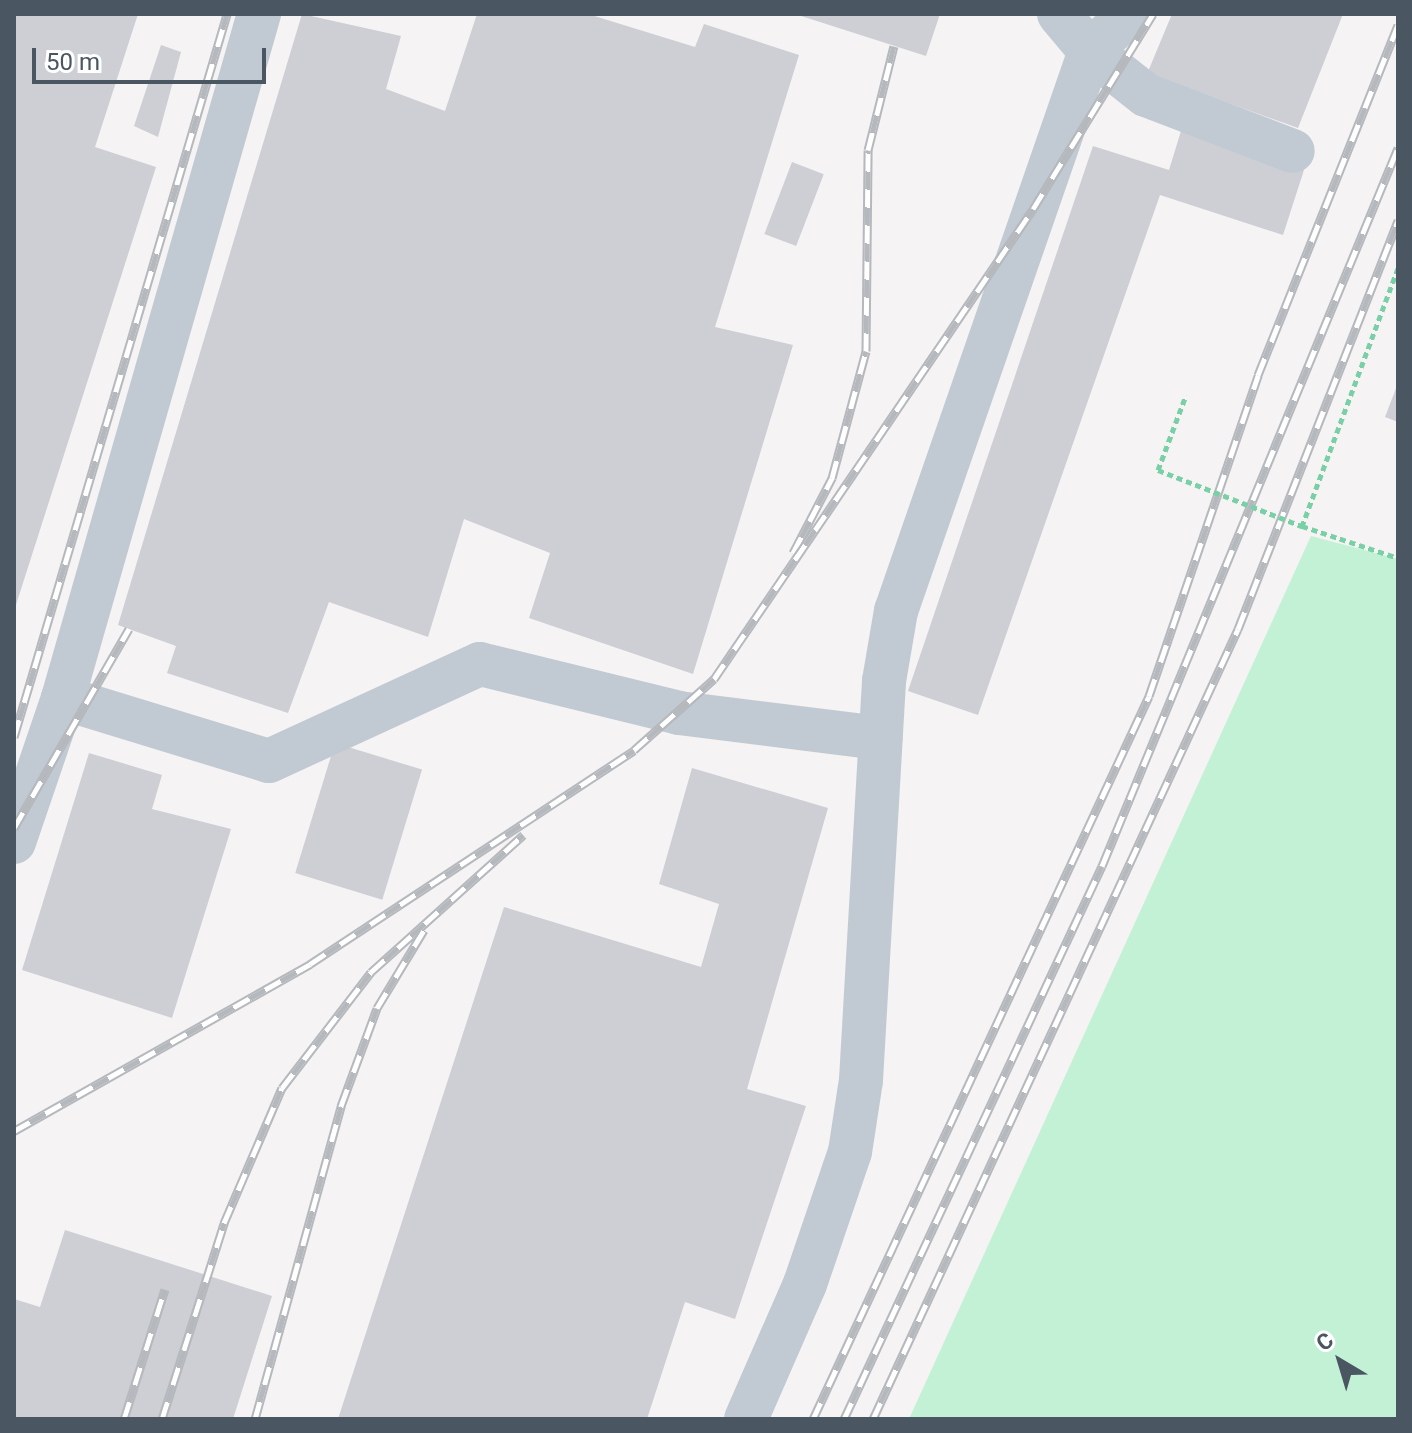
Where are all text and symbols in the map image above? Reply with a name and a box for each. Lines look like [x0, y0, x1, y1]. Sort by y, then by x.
scale bar [36, 32, 270, 82]
text: 50 m [46, 48, 100, 76]
north arrow [1300, 1321, 1380, 1401]
text: С [1312, 1327, 1338, 1356]

